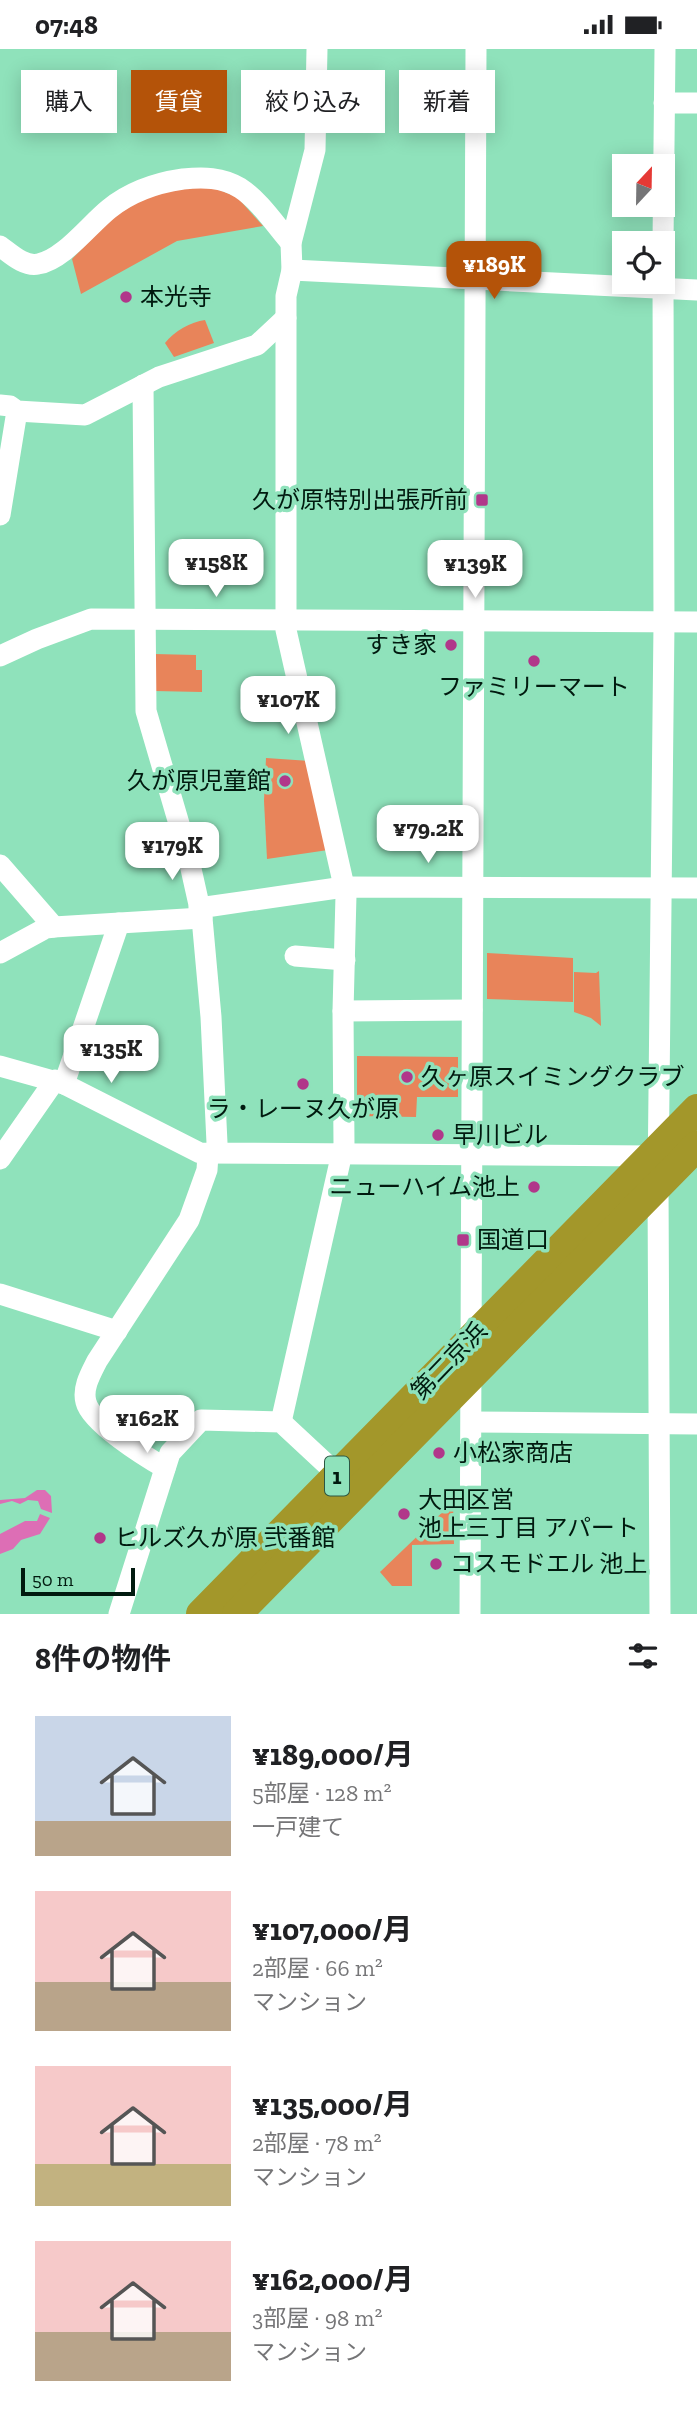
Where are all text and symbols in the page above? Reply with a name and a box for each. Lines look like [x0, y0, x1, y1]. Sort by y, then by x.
text: 07:48 [35, 9, 98, 41]
chip: 購入 [21, 70, 117, 133]
chip: 賃貸 [131, 70, 227, 133]
chip: 絞り込み [241, 70, 385, 133]
chip: 新着 [399, 70, 495, 133]
north arrow [612, 154, 676, 217]
map controls [612, 154, 675, 294]
button: locate [612, 231, 675, 294]
pin: ¥189K [445, 241, 543, 301]
text: ¥189K [462, 250, 526, 278]
place label: 本光寺 [140, 282, 212, 311]
marker: 本光寺 [118, 289, 134, 305]
place label: 久が原特別出張所前 [252, 485, 468, 514]
marker: 久が原特別出張所前 [474, 492, 490, 508]
pin: ¥158K [167, 539, 265, 599]
pin: ¥139K [426, 540, 524, 600]
text: ¥158K [185, 548, 247, 576]
text: ¥139K [443, 549, 507, 577]
place label: すき家 [365, 630, 437, 659]
marker: すき家 [443, 637, 459, 653]
marker: ファミリーマート [526, 653, 542, 669]
place label: ファミリーマート [438, 672, 630, 701]
pin: ¥107K [239, 677, 337, 736]
text: ¥107K [256, 685, 320, 713]
place label: 久が原児童館 [127, 766, 271, 795]
marker: 久が原児童館 [277, 773, 293, 789]
pin: ¥79.2K [371, 805, 485, 865]
text: ¥79.2K [393, 814, 463, 842]
pin: ¥179K [123, 823, 221, 882]
text: ¥179K [141, 831, 203, 859]
pin: ¥135K [62, 1025, 160, 1085]
text: ¥135K [80, 1034, 142, 1062]
place label: 久ヶ原スイミングクラブ [421, 1062, 685, 1091]
marker: 久ヶ原スイミングクラブ [399, 1069, 415, 1085]
marker: ラ・レーヌ久が原 [295, 1076, 311, 1092]
place label: ラ・レーヌ久が原 [207, 1094, 399, 1123]
place label: 早川ビル [452, 1120, 548, 1149]
marker: 早川ビル [430, 1127, 446, 1143]
place label: ニューハイム池上 [329, 1172, 520, 1201]
marker: ニューハイム池上 [526, 1179, 542, 1195]
place label: 国道口 [477, 1225, 549, 1254]
marker: 国道口 [455, 1232, 471, 1248]
street label: 第二京浜 [405, 1316, 492, 1405]
pin: ¥162K [98, 1395, 196, 1455]
text: ¥162K [115, 1404, 179, 1432]
place label: 小松家商店 [453, 1438, 573, 1467]
marker: 小松家商店 [431, 1445, 447, 1461]
road number: 1 [325, 1457, 349, 1495]
place label: 大田区営 池上三丁目 アパート [418, 1485, 639, 1542]
marker: 大田区営 池上三丁目 アパート [396, 1506, 412, 1522]
place label: ヒルズ久が原 弐番館 [114, 1523, 335, 1552]
marker: ヒルズ久が原 弐番館 [92, 1530, 108, 1546]
place label: コスモドエル 池上 [450, 1549, 647, 1578]
marker: コスモドエル 池上 [428, 1556, 444, 1572]
scale bar [21, 1565, 135, 1597]
text: 50 m [32, 1568, 73, 1591]
icon: filters [624, 1637, 662, 1675]
text: 8件の物件 [35, 1641, 171, 1677]
text: ¥189,000/月 [252, 1737, 414, 1773]
icon: home [91, 1744, 175, 1828]
text: 5部屋 · 128 m² [252, 1779, 391, 1807]
text: 一戸建て [252, 1813, 344, 1841]
text: ¥107,000/月 [252, 1912, 412, 1948]
icon: home [91, 1919, 175, 2003]
text: 2部屋 · 66 m² [252, 1954, 383, 1982]
text: マンション [252, 1988, 367, 2016]
text: ¥135,000/月 [252, 2087, 413, 2123]
icon: home [91, 2094, 175, 2178]
text: 2部屋 · 78 m² [252, 2129, 382, 2157]
text: マンション [252, 2163, 367, 2191]
text: ¥162,000/月 [252, 2262, 414, 2298]
icon: home [91, 2269, 175, 2353]
text: 3部屋 · 98 m² [252, 2304, 382, 2332]
text: マンション [252, 2338, 367, 2366]

